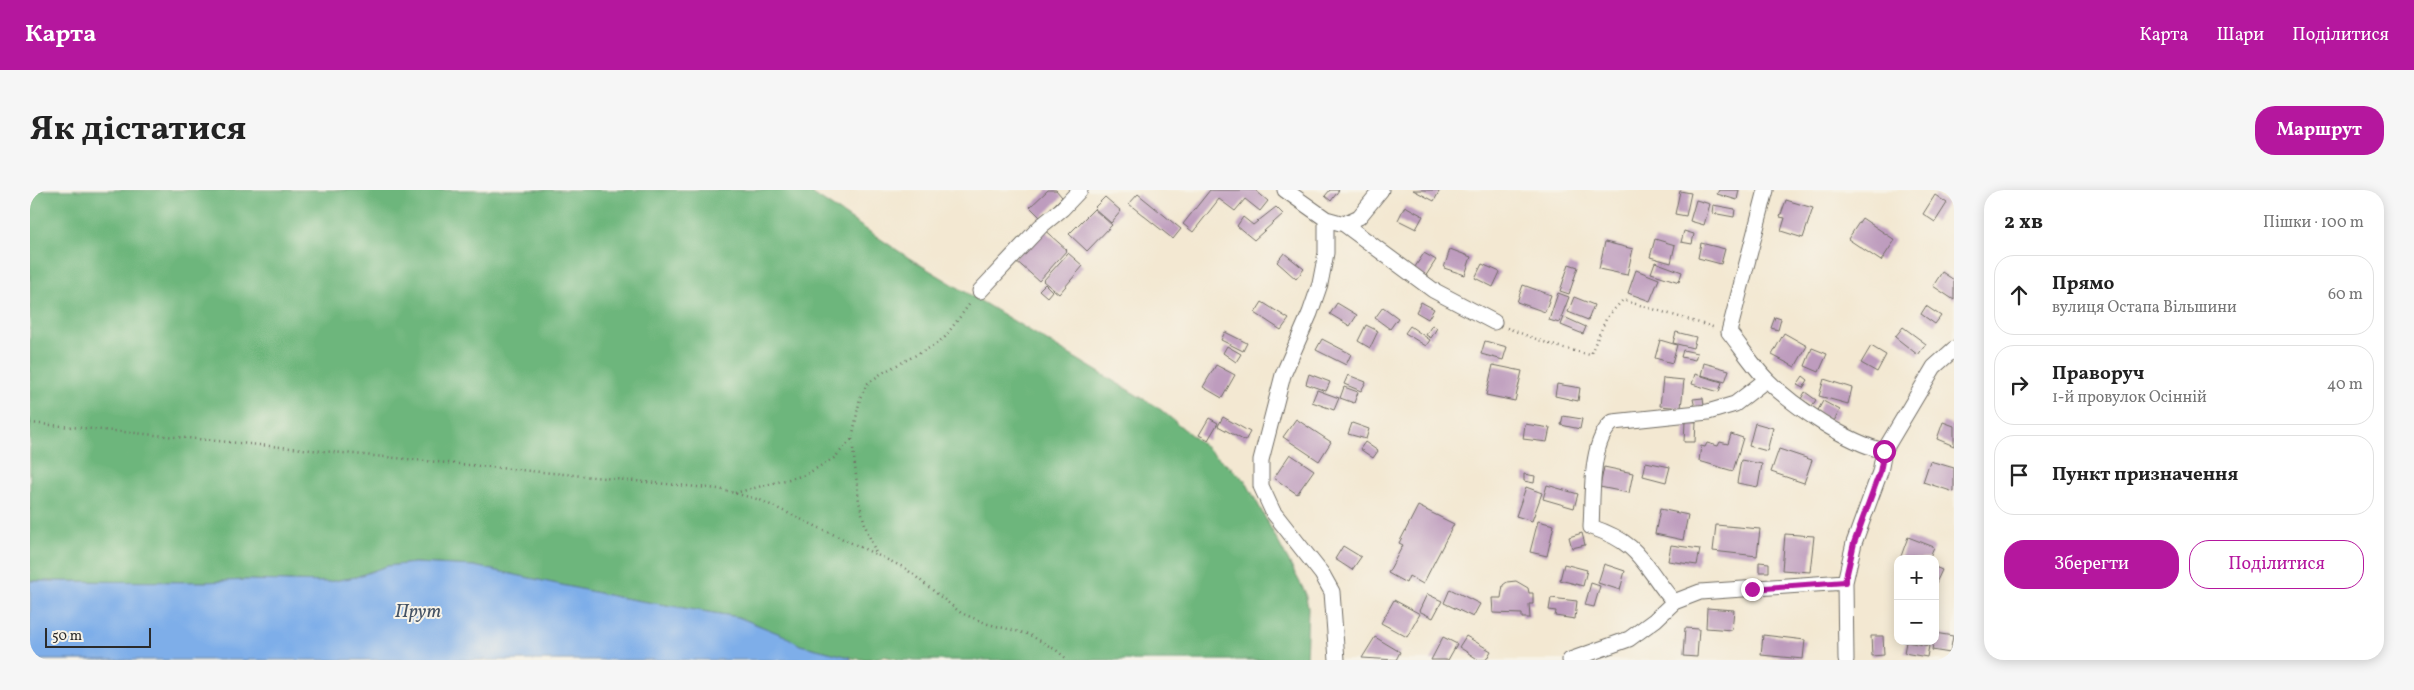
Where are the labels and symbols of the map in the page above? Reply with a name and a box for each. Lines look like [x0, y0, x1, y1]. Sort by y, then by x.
route start [1873, 440, 1896, 463]
route end [1741, 578, 1764, 601]
water label: Прут [395, 599, 441, 625]
scale bar [45, 625, 151, 648]

